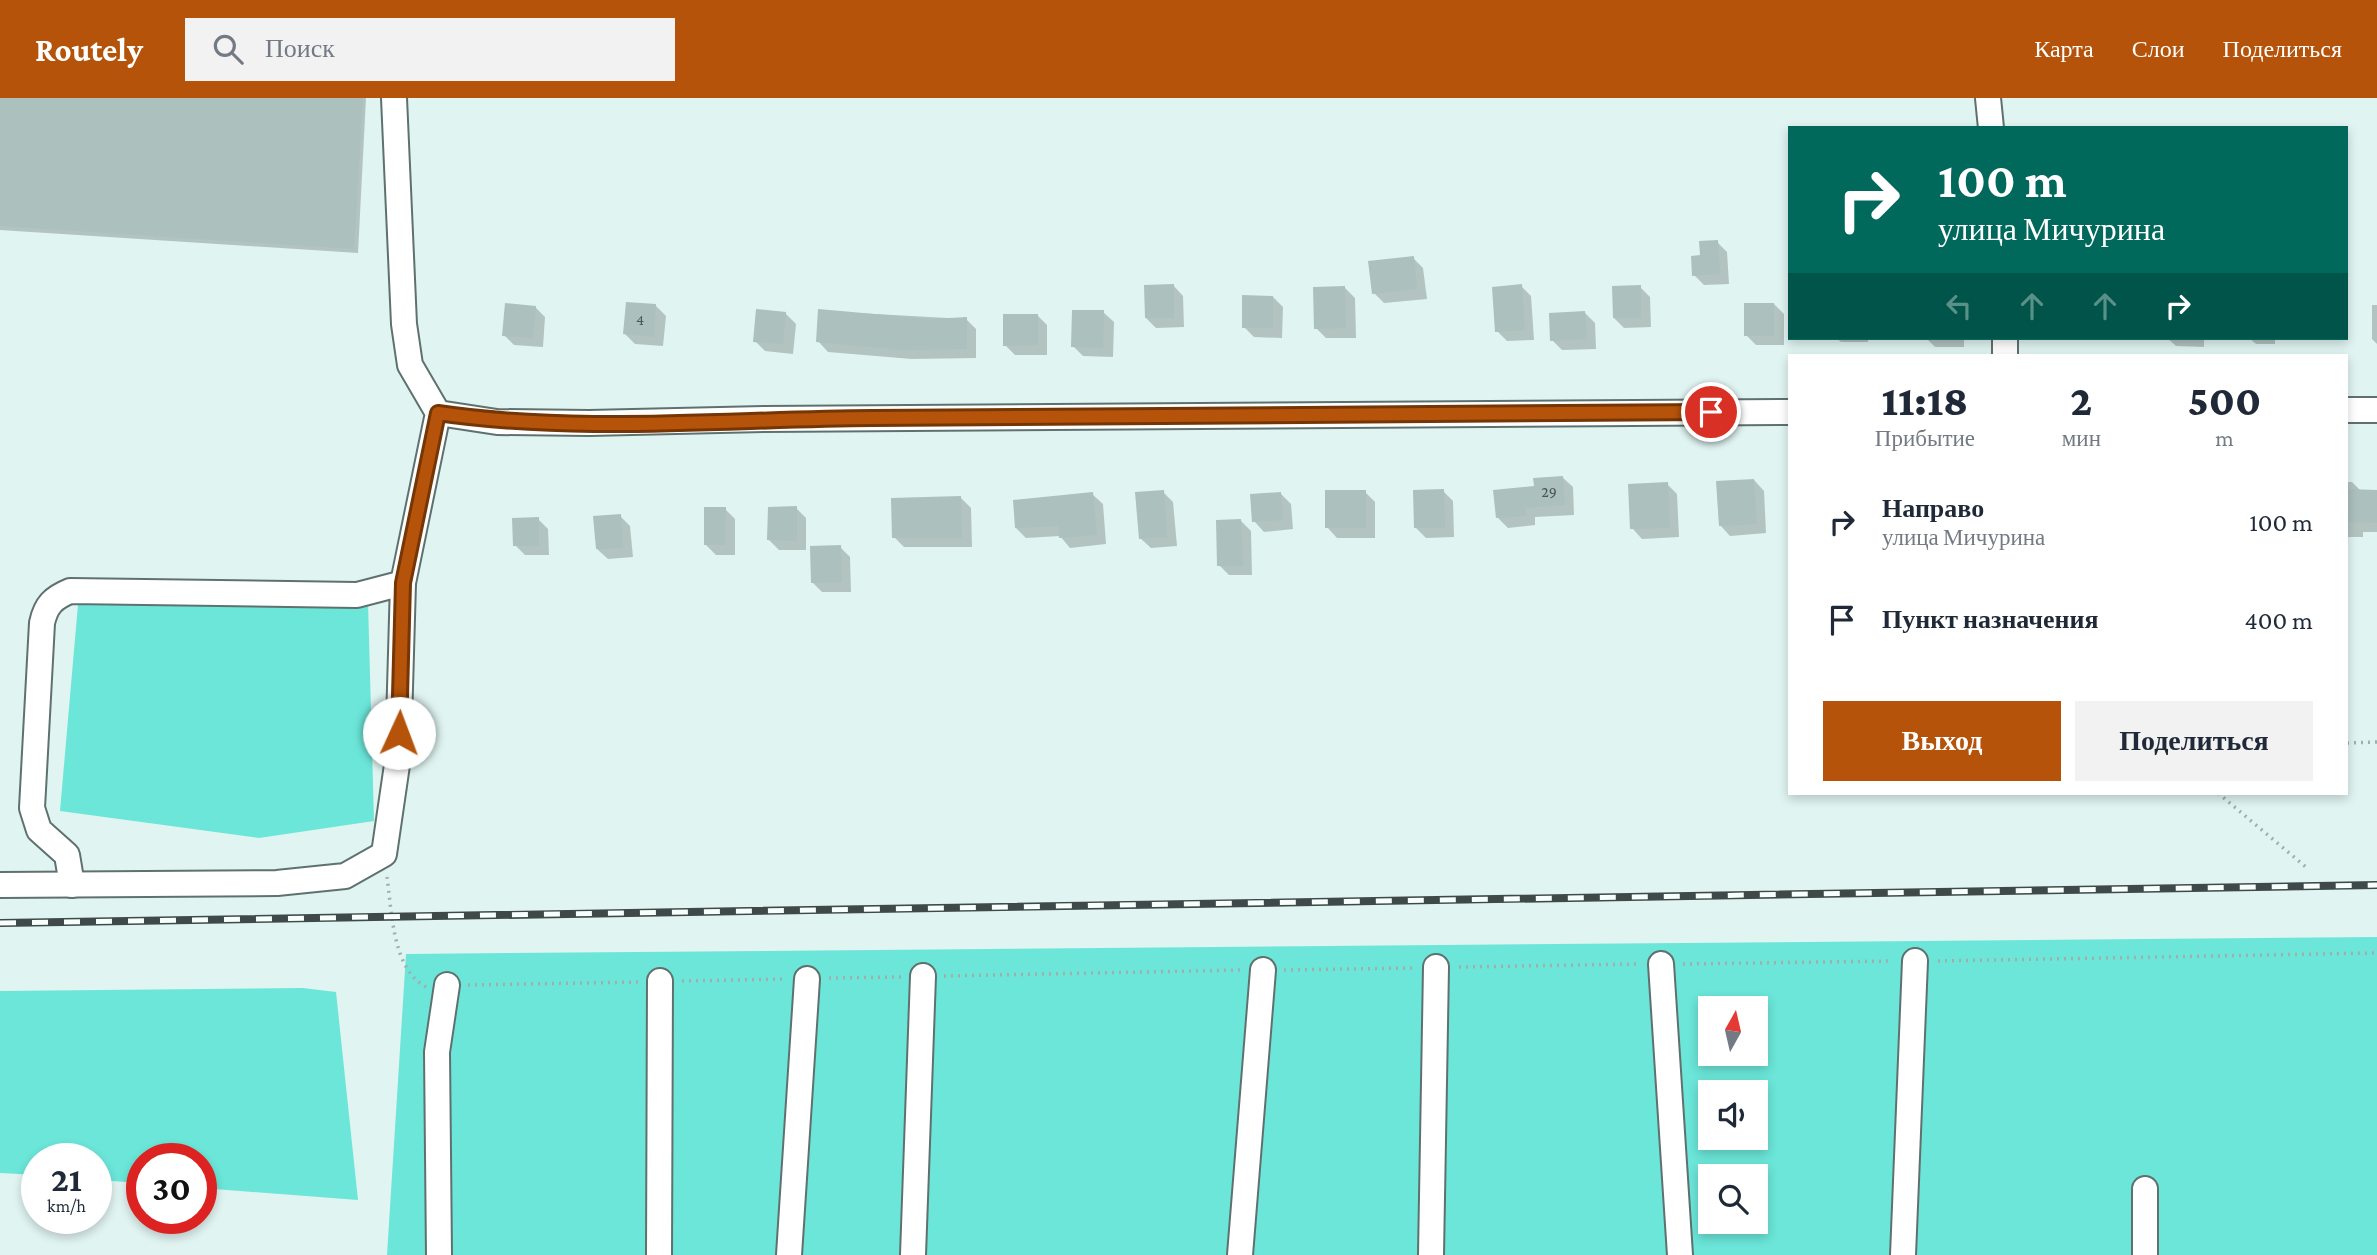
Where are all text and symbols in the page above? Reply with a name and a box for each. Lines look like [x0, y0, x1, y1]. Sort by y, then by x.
search box [185, 18, 675, 81]
icon: search [209, 30, 247, 68]
text: Routely [35, 31, 143, 68]
text: Поиск [265, 34, 335, 63]
text: Карта [2034, 35, 2094, 62]
text: Слои [2132, 35, 2185, 62]
text: Поделиться [2223, 35, 2342, 62]
text: 100 m [1938, 153, 2067, 208]
icon: right [1823, 154, 1914, 245]
text: улица Мичурина [1938, 211, 2165, 247]
icon: left [1940, 287, 1978, 325]
icon: ahead [2013, 287, 2051, 325]
icon: ahead [2086, 287, 2124, 325]
icon: right [2159, 287, 2197, 325]
house number: 4 [636, 311, 644, 328]
text: 11:18 [1881, 377, 1968, 424]
text: 2 [2070, 377, 2092, 424]
text: 500 [2188, 377, 2261, 424]
pin [1681, 382, 1741, 442]
icon: arrive [1692, 393, 1730, 431]
text: Прибытие [1875, 425, 1975, 451]
text: мин [2062, 425, 2101, 451]
text: m [2215, 425, 2234, 451]
house number: 29 [1541, 483, 1557, 500]
text: Направо [1882, 494, 1984, 523]
icon: right [1823, 503, 1861, 541]
text: 100 m [2249, 508, 2313, 537]
text: улица Мичурина [1882, 524, 2045, 550]
icon: arrive [1823, 601, 1861, 639]
text: Пункт назначения [1882, 605, 2099, 634]
text: 400 m [2245, 606, 2313, 635]
position arrow [362, 696, 436, 770]
button: Выход [1823, 701, 2061, 781]
button: Поделиться [2075, 701, 2313, 781]
north arrow [1698, 996, 1768, 1066]
map controls [1698, 996, 1768, 1234]
button: sound [1698, 1080, 1768, 1150]
speed limit sign: 30 [126, 1143, 217, 1234]
text: 21 [51, 1160, 82, 1199]
button: search [1698, 1164, 1768, 1234]
text: km/h [47, 1196, 86, 1216]

